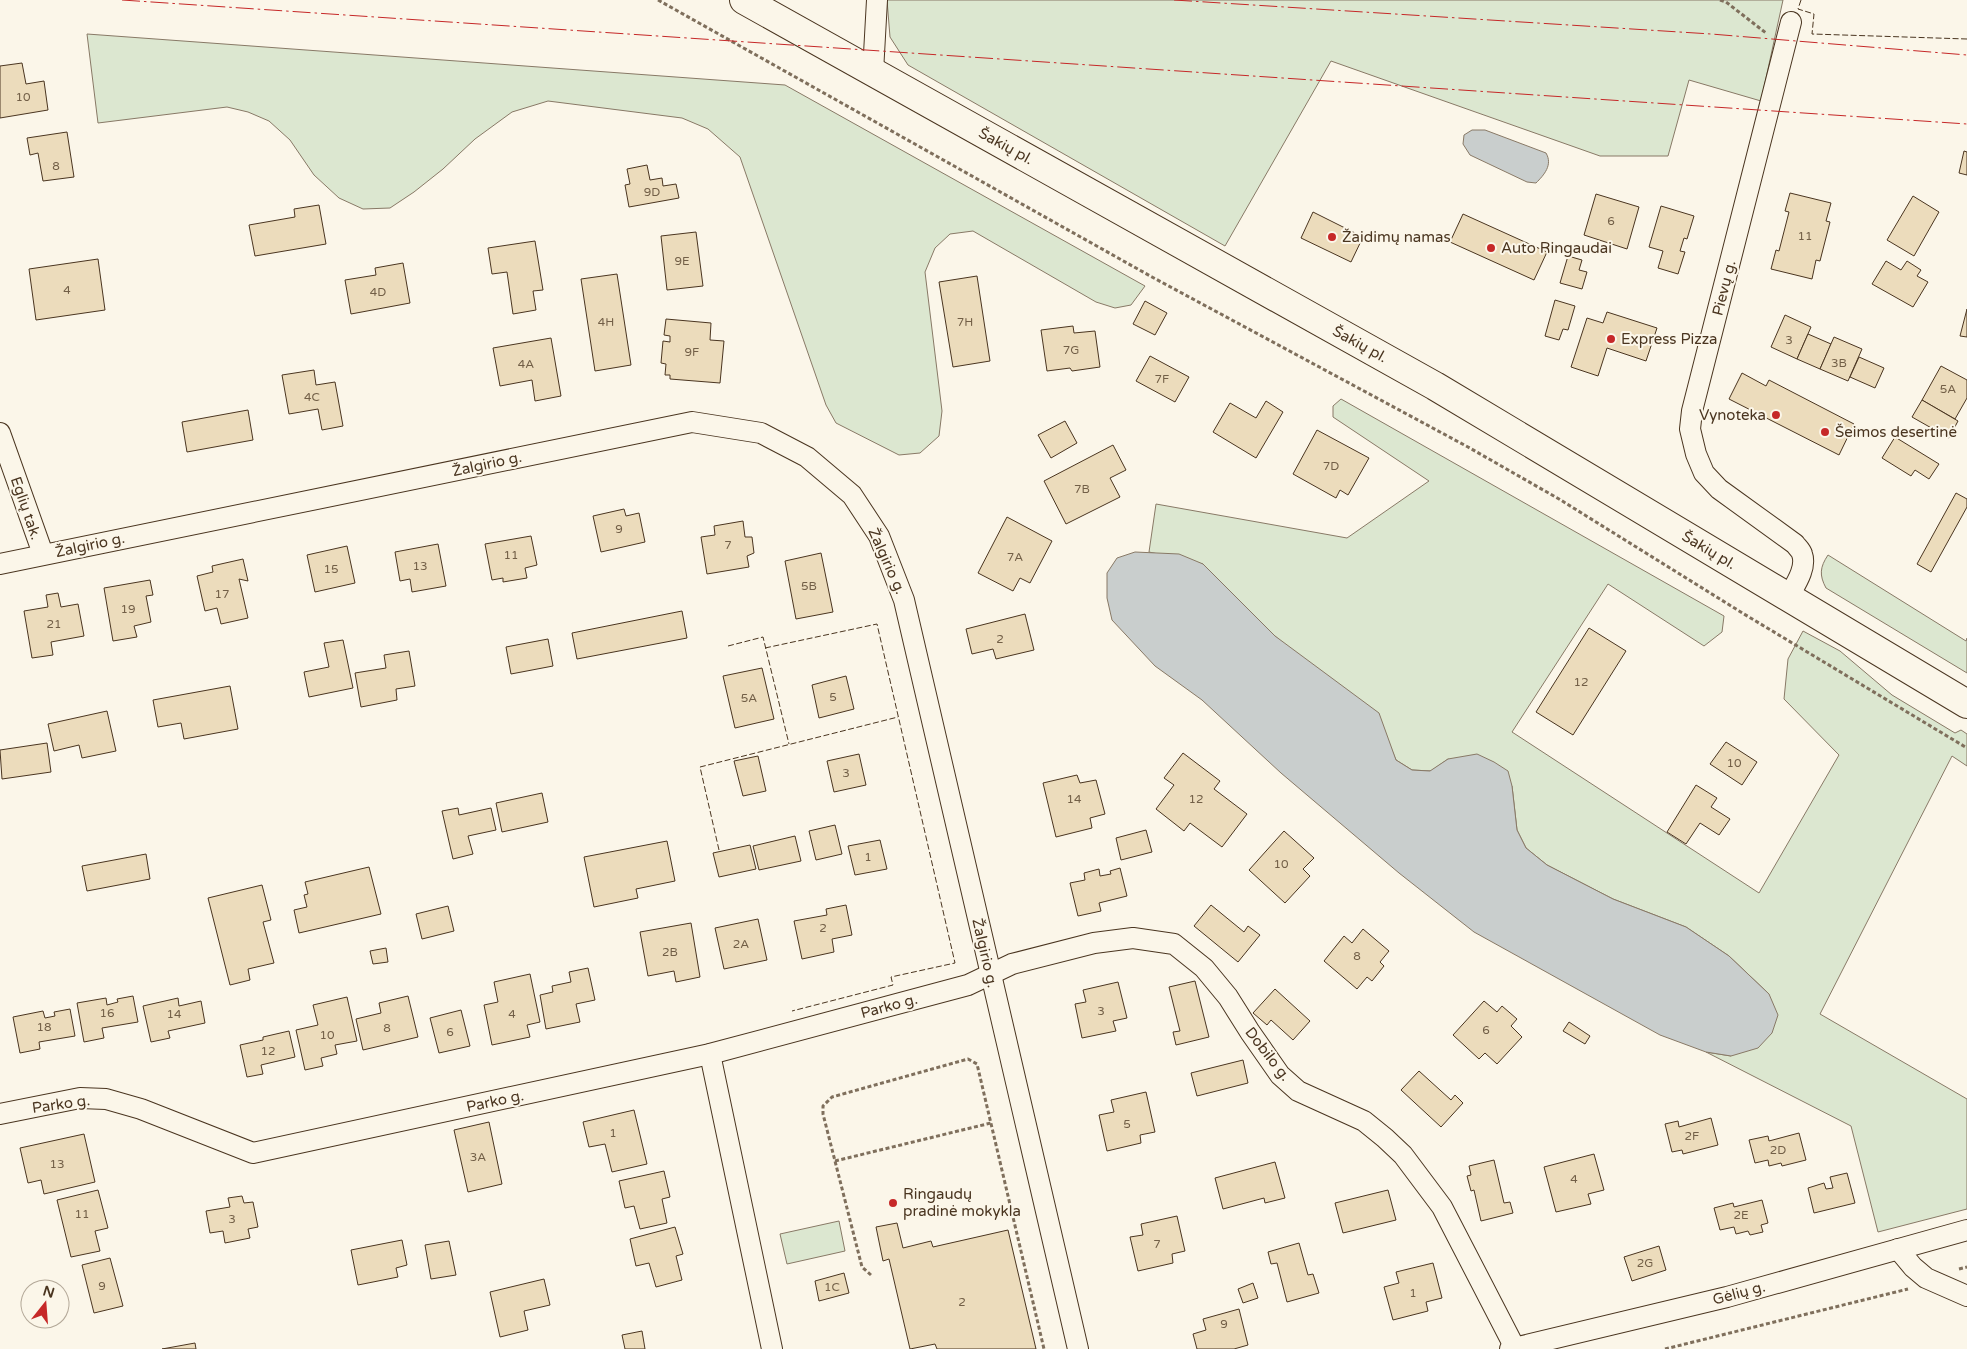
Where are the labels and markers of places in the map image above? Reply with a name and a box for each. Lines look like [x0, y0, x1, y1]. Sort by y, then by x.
place label: Žaidimų namas [1342, 228, 1451, 246]
marker: Žaidimų namas [1326, 231, 1338, 243]
place label: Auto Ringaudai [1501, 239, 1612, 257]
marker: Auto Ringaudai [1485, 242, 1497, 254]
place label: Express Pizza [1621, 330, 1718, 348]
marker: Express Pizza [1605, 333, 1617, 345]
place label: Vynoteka [1699, 406, 1766, 424]
marker: Vynoteka [1770, 409, 1782, 421]
place label: Šeimos desertinė [1835, 423, 1957, 441]
marker: Šeimos desertinė [1819, 426, 1831, 438]
place label: Ringaudų pradinė mokykla [903, 1185, 1021, 1220]
marker: Ringaudų pradinė mokykla [887, 1197, 899, 1209]

